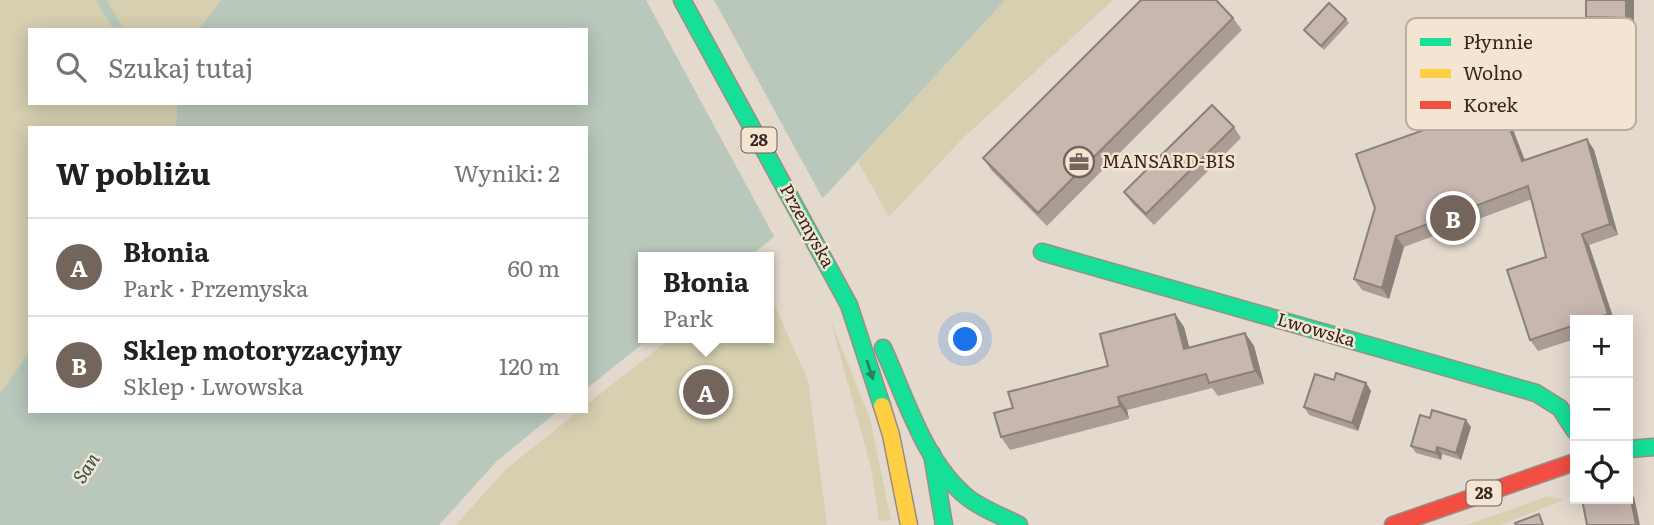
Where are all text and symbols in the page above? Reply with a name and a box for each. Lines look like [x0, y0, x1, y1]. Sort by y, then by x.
legend [1406, 18, 1636, 130]
text: Płynnie [1463, 27, 1533, 55]
search box [28, 28, 588, 105]
text: Szukaj tutaj [108, 47, 253, 86]
icon: search [52, 48, 90, 86]
text: Wolno [1463, 58, 1523, 86]
text: Korek [1463, 90, 1518, 118]
road number: 28 [742, 128, 776, 152]
office icon: MANSARD-BIS [1062, 145, 1096, 179]
place label: MANSARD-BIS [1102, 147, 1235, 174]
text: W pobliżu [56, 150, 211, 194]
text: Wyniki: 2 [454, 155, 560, 189]
street label: Przemyska [774, 178, 843, 273]
pin: B [1430, 192, 1476, 244]
text: Błonia [123, 231, 209, 270]
text: A [70, 250, 88, 284]
text: 60 m [507, 250, 560, 284]
popup [638, 252, 774, 343]
text: Błonia [663, 261, 749, 300]
text: Park · Przemyska [123, 270, 308, 304]
text: Park [663, 300, 713, 334]
street label: Lwowska [1274, 305, 1359, 353]
map controls [1570, 315, 1633, 504]
button: + [1570, 315, 1633, 378]
your location [948, 322, 982, 356]
text: Sklep motoryzacyjny [123, 329, 402, 368]
text: B [71, 348, 87, 382]
text: 120 m [499, 348, 560, 382]
one-way arrow [866, 360, 876, 381]
pin: A [683, 366, 729, 418]
text: Sklep · Lwowska [123, 368, 304, 402]
button: − [1570, 378, 1633, 441]
button: locate [1570, 441, 1633, 504]
water label: San [65, 446, 106, 488]
road number: 28 [1466, 480, 1502, 506]

